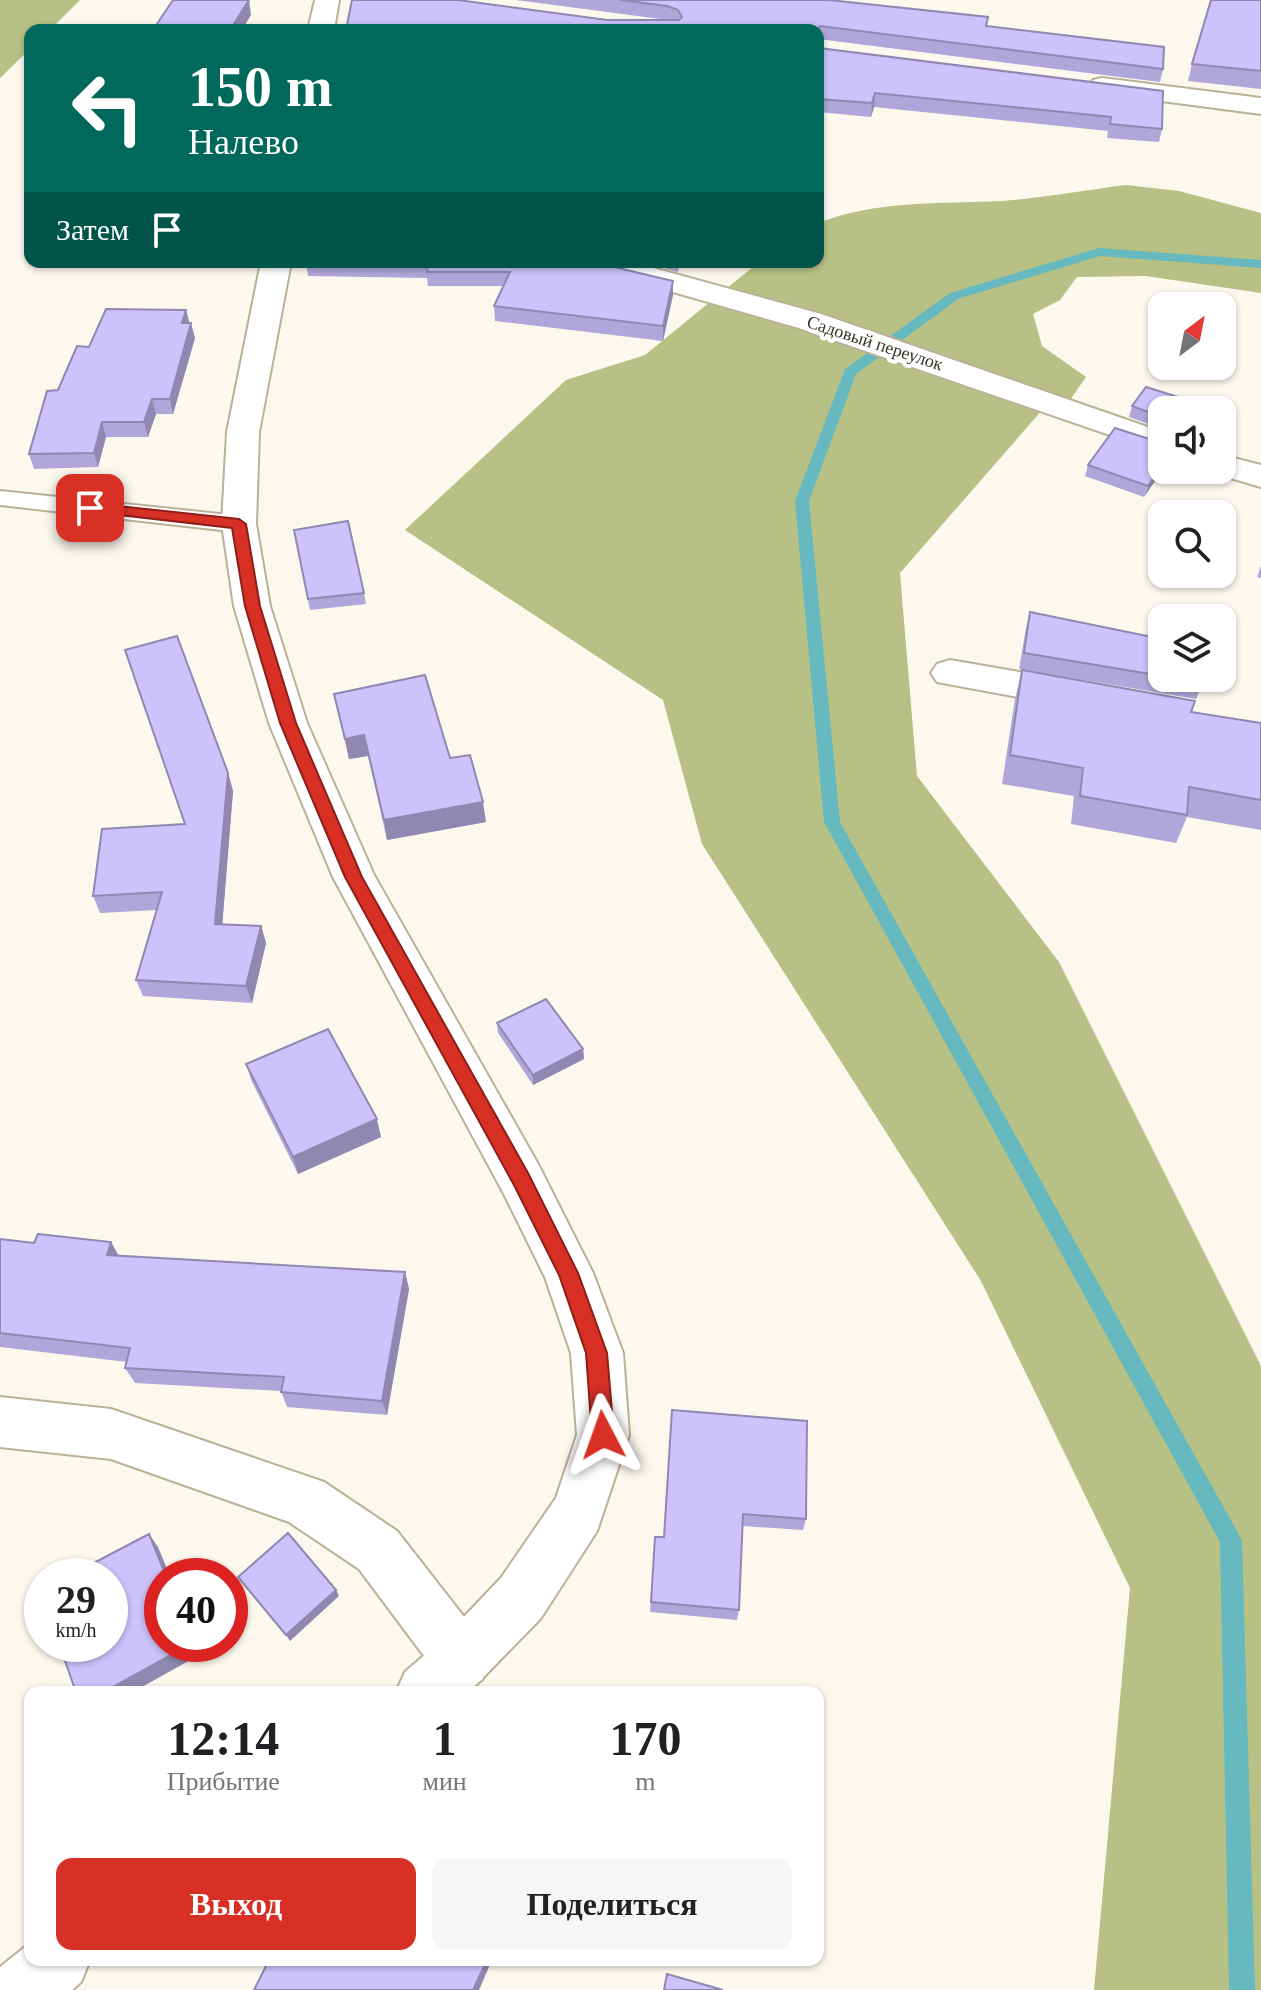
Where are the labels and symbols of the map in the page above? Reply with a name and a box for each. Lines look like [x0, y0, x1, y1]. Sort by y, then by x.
north arrow [1148, 292, 1236, 380]
street label: Садовый переулок [804, 312, 946, 375]
pin [56, 474, 124, 542]
position arrow [561, 1393, 645, 1477]
speed limit sign: 40 [144, 1558, 248, 1662]

